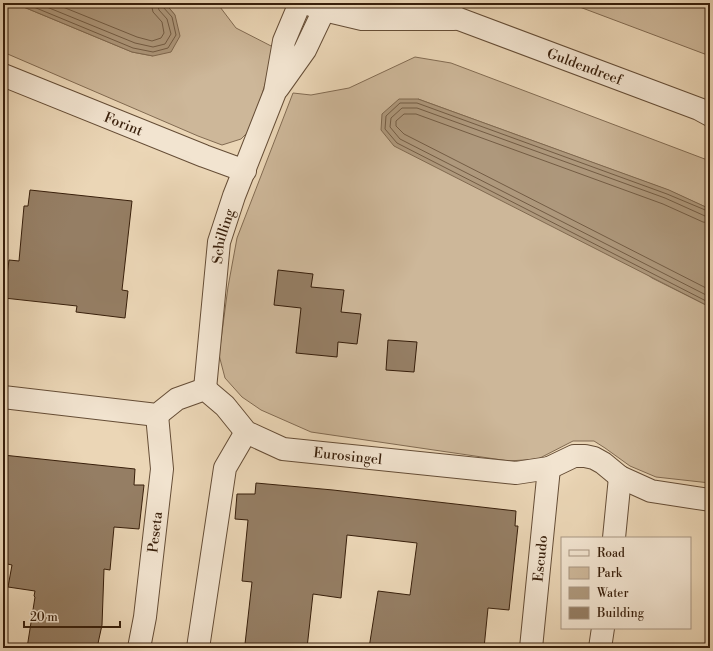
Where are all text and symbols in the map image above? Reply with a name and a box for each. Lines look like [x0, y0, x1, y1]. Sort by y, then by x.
street label: Guldendreef [544, 45, 625, 90]
street label: Forint [101, 109, 145, 140]
street label: Schilling [209, 206, 239, 265]
street label: Eurosingel [313, 444, 383, 469]
street label: Peseta [144, 510, 167, 554]
street label: Escudo [530, 534, 552, 583]
legend [561, 537, 691, 629]
text: Road [597, 546, 625, 561]
text: Park [597, 566, 623, 581]
text: Water [596, 586, 629, 601]
scale bar [24, 603, 120, 629]
text: Building [596, 606, 645, 621]
text: 20 m [30, 610, 58, 625]

